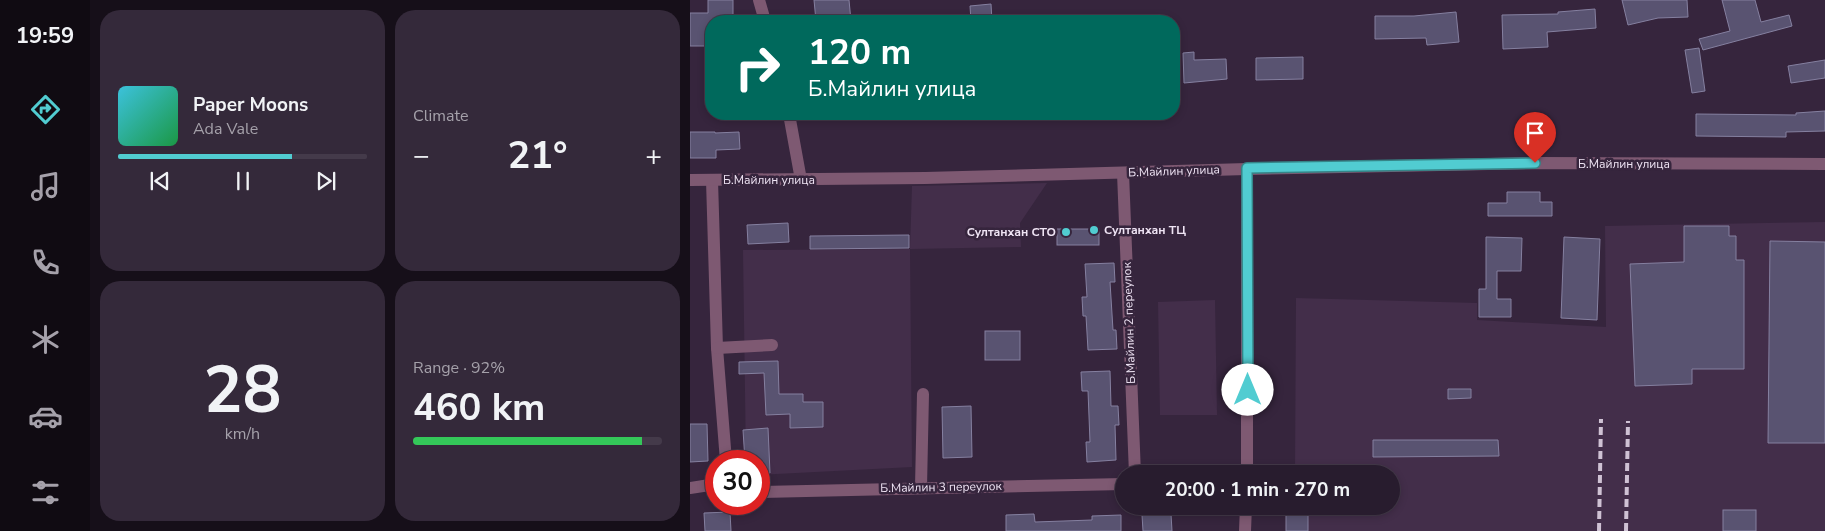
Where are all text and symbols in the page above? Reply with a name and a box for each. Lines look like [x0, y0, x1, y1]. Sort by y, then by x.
text: 19:59 [16, 21, 74, 51]
text: 120 m [808, 29, 911, 76]
icon: right [725, 35, 790, 100]
text: Б.Майлин улица [808, 74, 976, 104]
icon: directions [28, 92, 63, 127]
text: Paper Moons [193, 92, 308, 118]
text: Climate [413, 105, 468, 127]
pin [1514, 112, 1556, 163]
text: Ada Vale [193, 118, 258, 140]
icon: arrive [1521, 119, 1549, 147]
text: 21° [507, 130, 568, 181]
text: − [413, 137, 430, 175]
text: + [645, 137, 662, 175]
street label: Б.Майлин улица [1578, 156, 1670, 172]
street label: Б.Майлин улица [1128, 161, 1220, 181]
icon: previous [146, 167, 174, 195]
icon: pause [229, 167, 257, 195]
icon: next [312, 167, 340, 195]
icon: music [28, 169, 63, 204]
street label: Б.Майлин улица [723, 172, 815, 188]
place label: Султанхан ТЦ [1104, 222, 1186, 238]
place label: Султанхан СТО [967, 224, 1056, 240]
marker: Султанхан ТЦ [1088, 224, 1100, 236]
marker: Султанхан СТО [1060, 226, 1072, 238]
icon: phone [28, 245, 63, 280]
street label: Б.Майлин 2 переулок [1119, 261, 1139, 384]
icon: climate [28, 322, 63, 357]
text: 28 [203, 346, 282, 435]
text: Range · 92% [413, 357, 505, 379]
position arrow [1221, 363, 1273, 415]
text: 460 km [413, 382, 545, 433]
icon: car [28, 399, 63, 434]
text: km/h [225, 423, 260, 445]
speed limit sign: 30 [705, 450, 770, 515]
icon: filters [28, 475, 63, 510]
text: 20:00 · 1 min · 270 m [1165, 477, 1350, 503]
street label: Б.Майлин 3 переулок [880, 478, 1003, 496]

